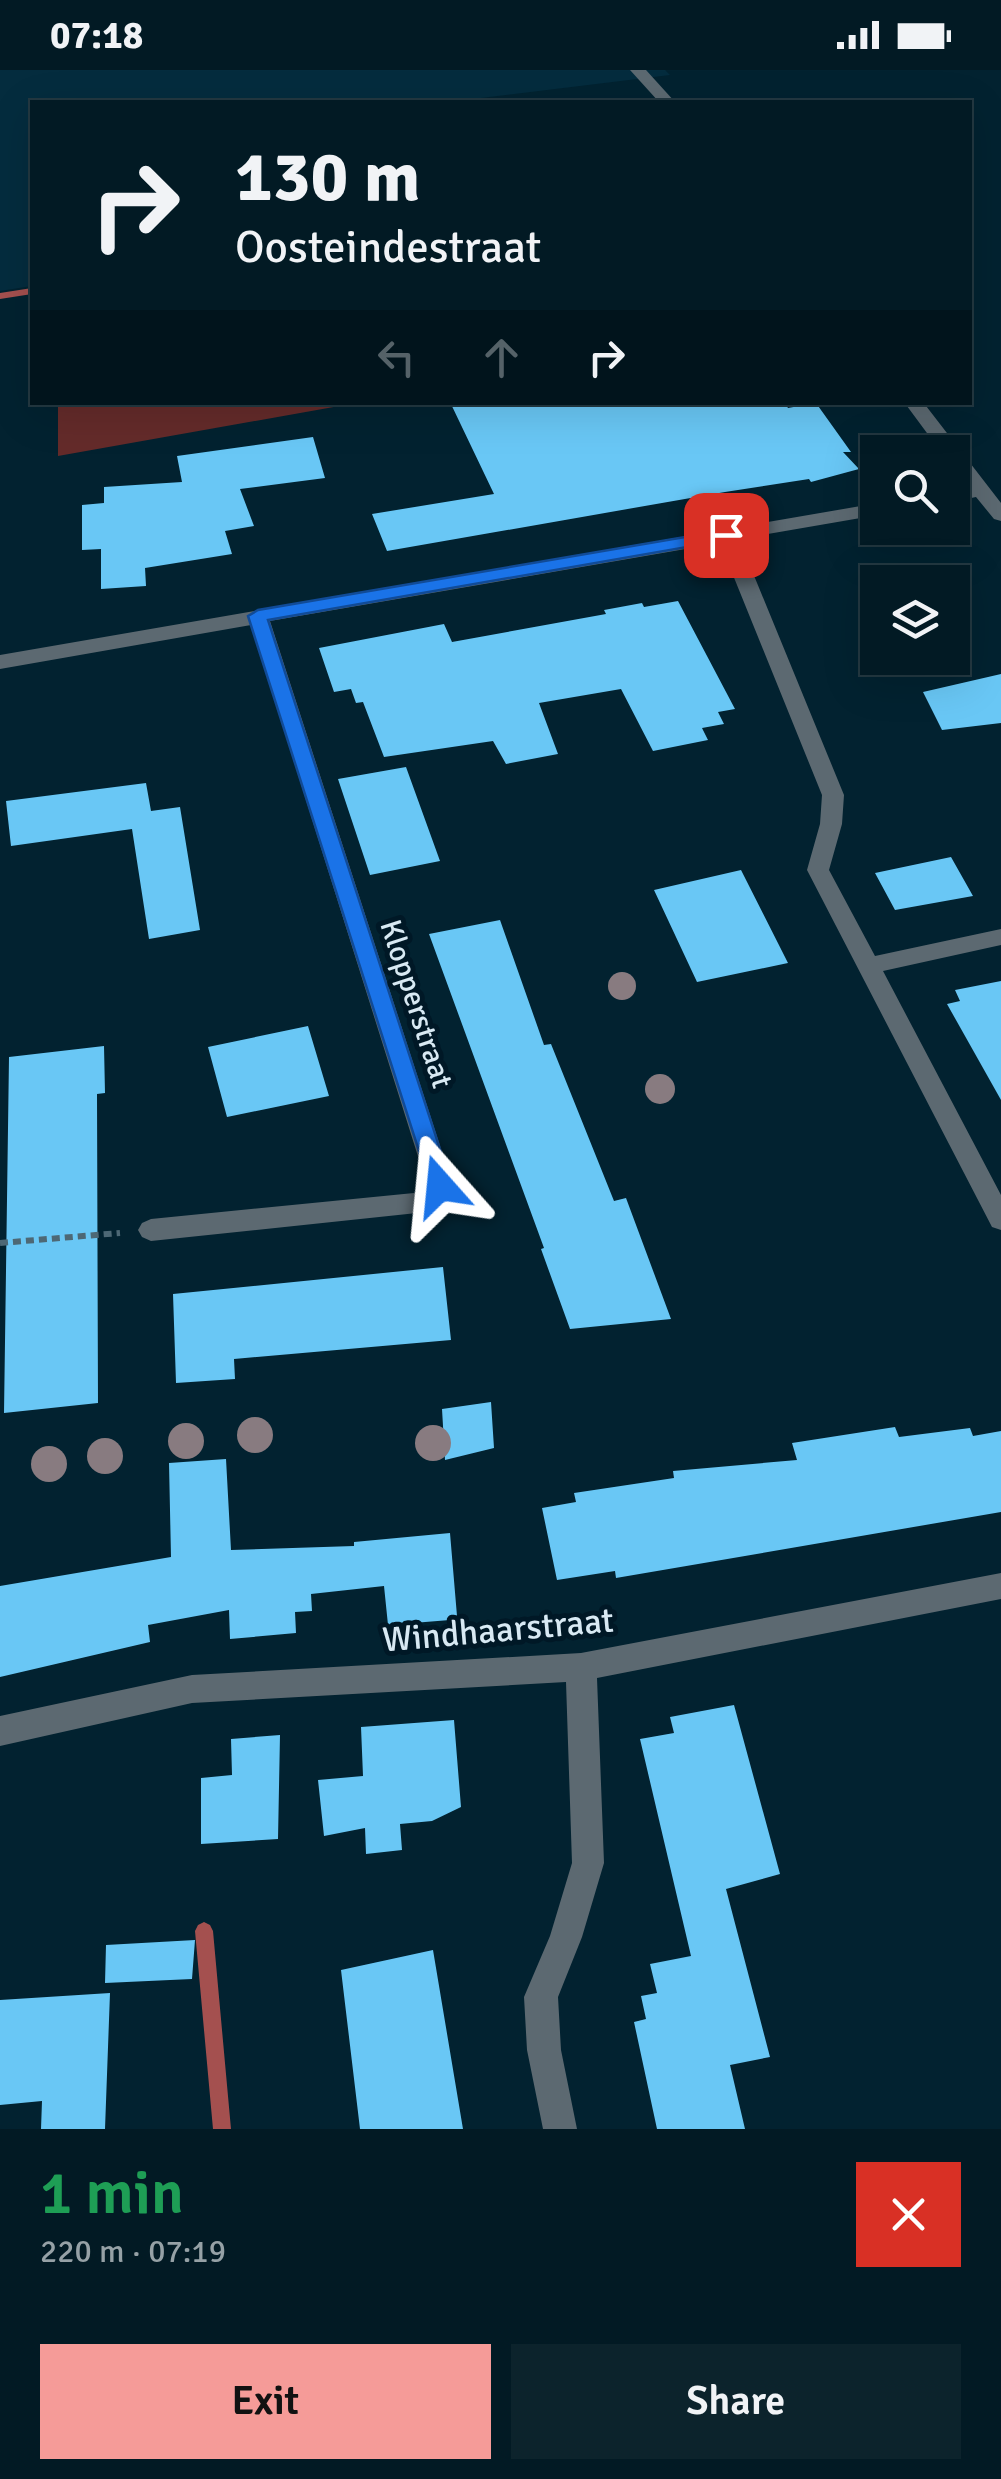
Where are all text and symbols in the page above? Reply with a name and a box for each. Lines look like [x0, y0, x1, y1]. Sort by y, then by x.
text: 07:18 [50, 12, 143, 59]
text: 130 m [235, 134, 420, 220]
icon: right [70, 140, 200, 270]
text: Oosteindestraat [235, 220, 541, 275]
icon: left [369, 330, 424, 385]
icon: ahead [474, 330, 529, 385]
icon: right [579, 330, 634, 385]
map controls [860, 435, 970, 675]
button: search [860, 435, 970, 545]
pin [684, 493, 769, 578]
icon: arrive [699, 508, 754, 563]
button: layers [860, 565, 970, 675]
street label: Klopperstraat [371, 915, 461, 1093]
position arrow [388, 1134, 492, 1238]
street label: Windhaarstraat [381, 1598, 615, 1662]
text: 1 min [40, 2157, 184, 2231]
button: close [856, 2162, 961, 2267]
text: 220 m · 07:19 [40, 2232, 226, 2271]
button: Exit [40, 2344, 491, 2459]
button: Share [511, 2344, 961, 2459]

